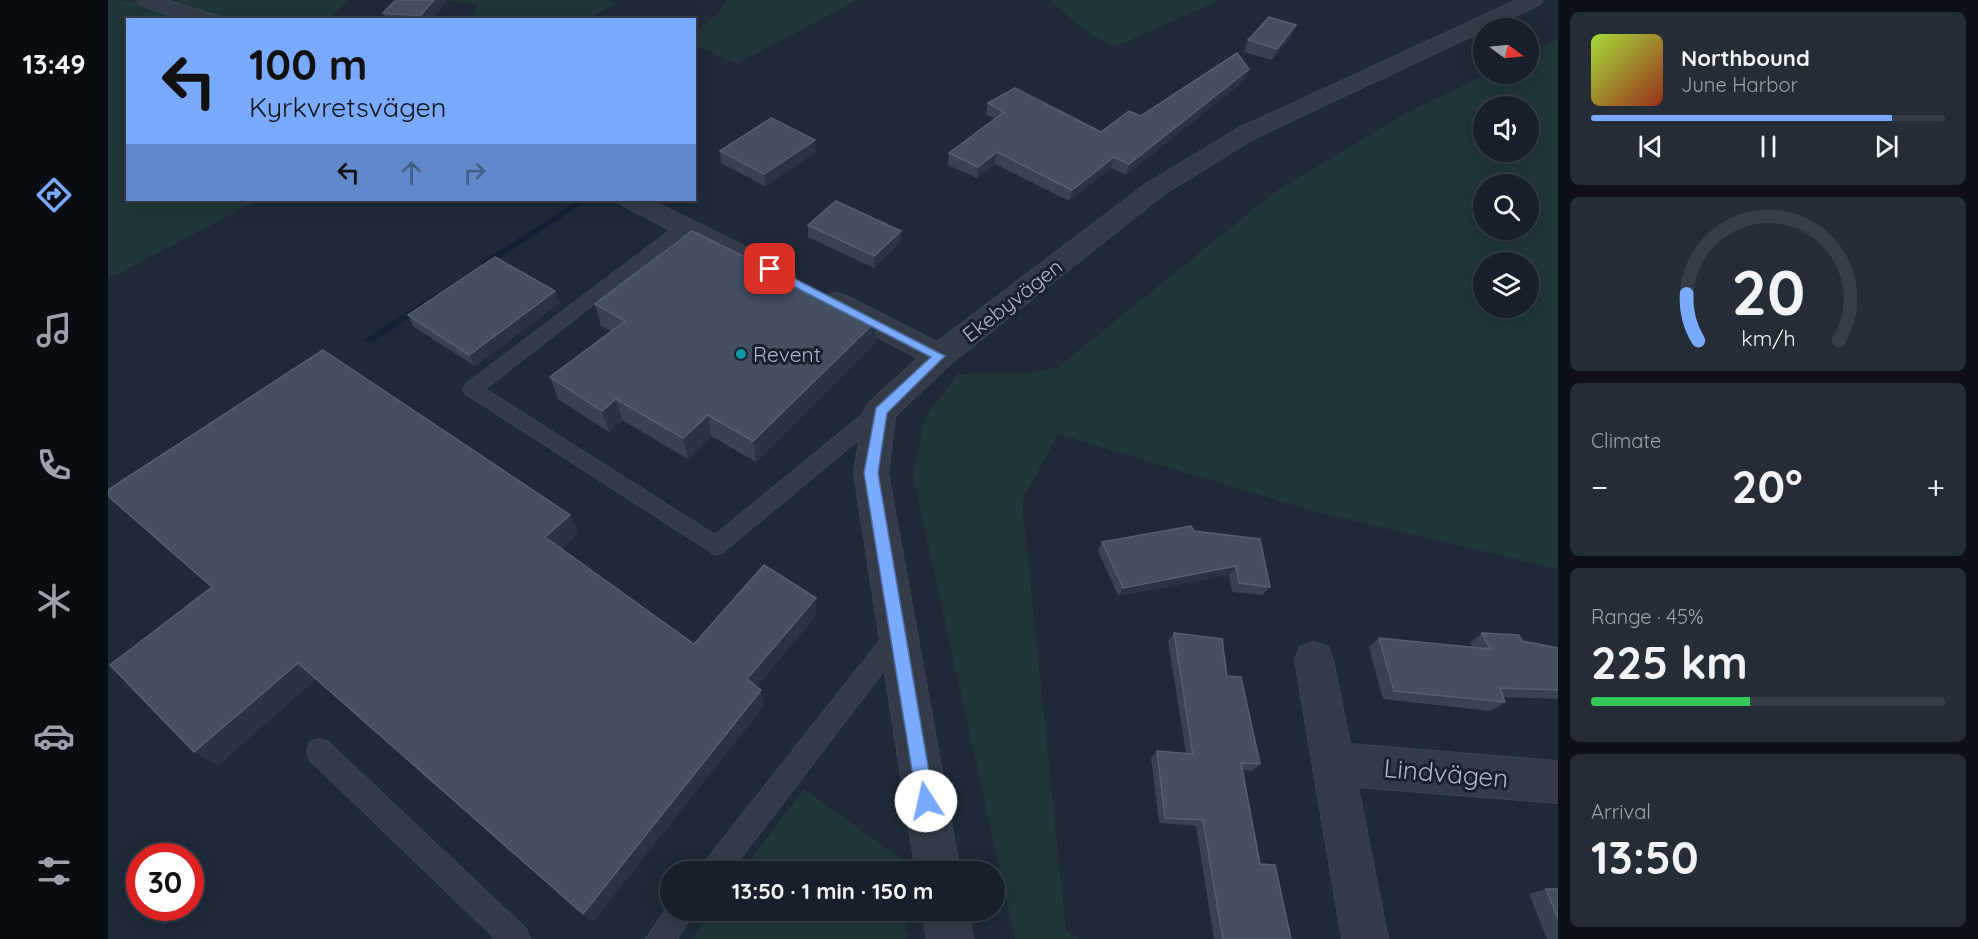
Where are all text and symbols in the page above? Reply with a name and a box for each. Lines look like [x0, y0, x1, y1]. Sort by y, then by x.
north arrow [1473, 18, 1539, 84]
map controls [1473, 18, 1539, 318]
text: 100 m [249, 38, 367, 91]
icon: left [150, 42, 228, 120]
text: Northbound [1681, 44, 1810, 72]
text: 13:49 [22, 47, 86, 81]
text: June Harbor [1681, 72, 1798, 97]
text: Kyrkvretsvägen [249, 90, 446, 124]
button: sound [1473, 96, 1539, 162]
icon: previous [1634, 130, 1667, 163]
icon: pause [1752, 130, 1785, 163]
icon: next [1870, 130, 1903, 163]
icon: left [332, 156, 365, 189]
icon: ahead [395, 156, 428, 189]
icon: right [458, 156, 491, 189]
icon: directions [33, 174, 75, 216]
button: search [1473, 174, 1539, 240]
pin [744, 243, 795, 294]
icon: arrive [753, 252, 786, 285]
button: layers [1473, 252, 1539, 318]
street label: Ekebyvägen [957, 253, 1067, 347]
text: 20 [1731, 253, 1805, 331]
icon: music [33, 309, 75, 351]
text: km/h [1741, 326, 1795, 352]
place label: Revent [753, 341, 821, 367]
marker: Revent [734, 347, 748, 361]
text: Climate [1591, 428, 1661, 453]
icon: phone [33, 444, 75, 486]
text: 20° [1732, 458, 1803, 514]
text: − [1591, 466, 1608, 507]
text: + [1926, 466, 1945, 507]
icon: climate [33, 580, 75, 622]
text: Range · 45% [1591, 604, 1703, 629]
text: 225 km [1591, 634, 1748, 690]
icon: car [33, 715, 75, 757]
street label: Lindvägen [1382, 751, 1510, 795]
position arrow [894, 769, 958, 833]
text: Arrival [1591, 799, 1651, 824]
text: 13:50 [1591, 829, 1699, 885]
speed limit sign: 30 [126, 843, 204, 921]
icon: filters [33, 850, 75, 892]
text: 13:50 · 1 min · 150 m [732, 877, 933, 905]

